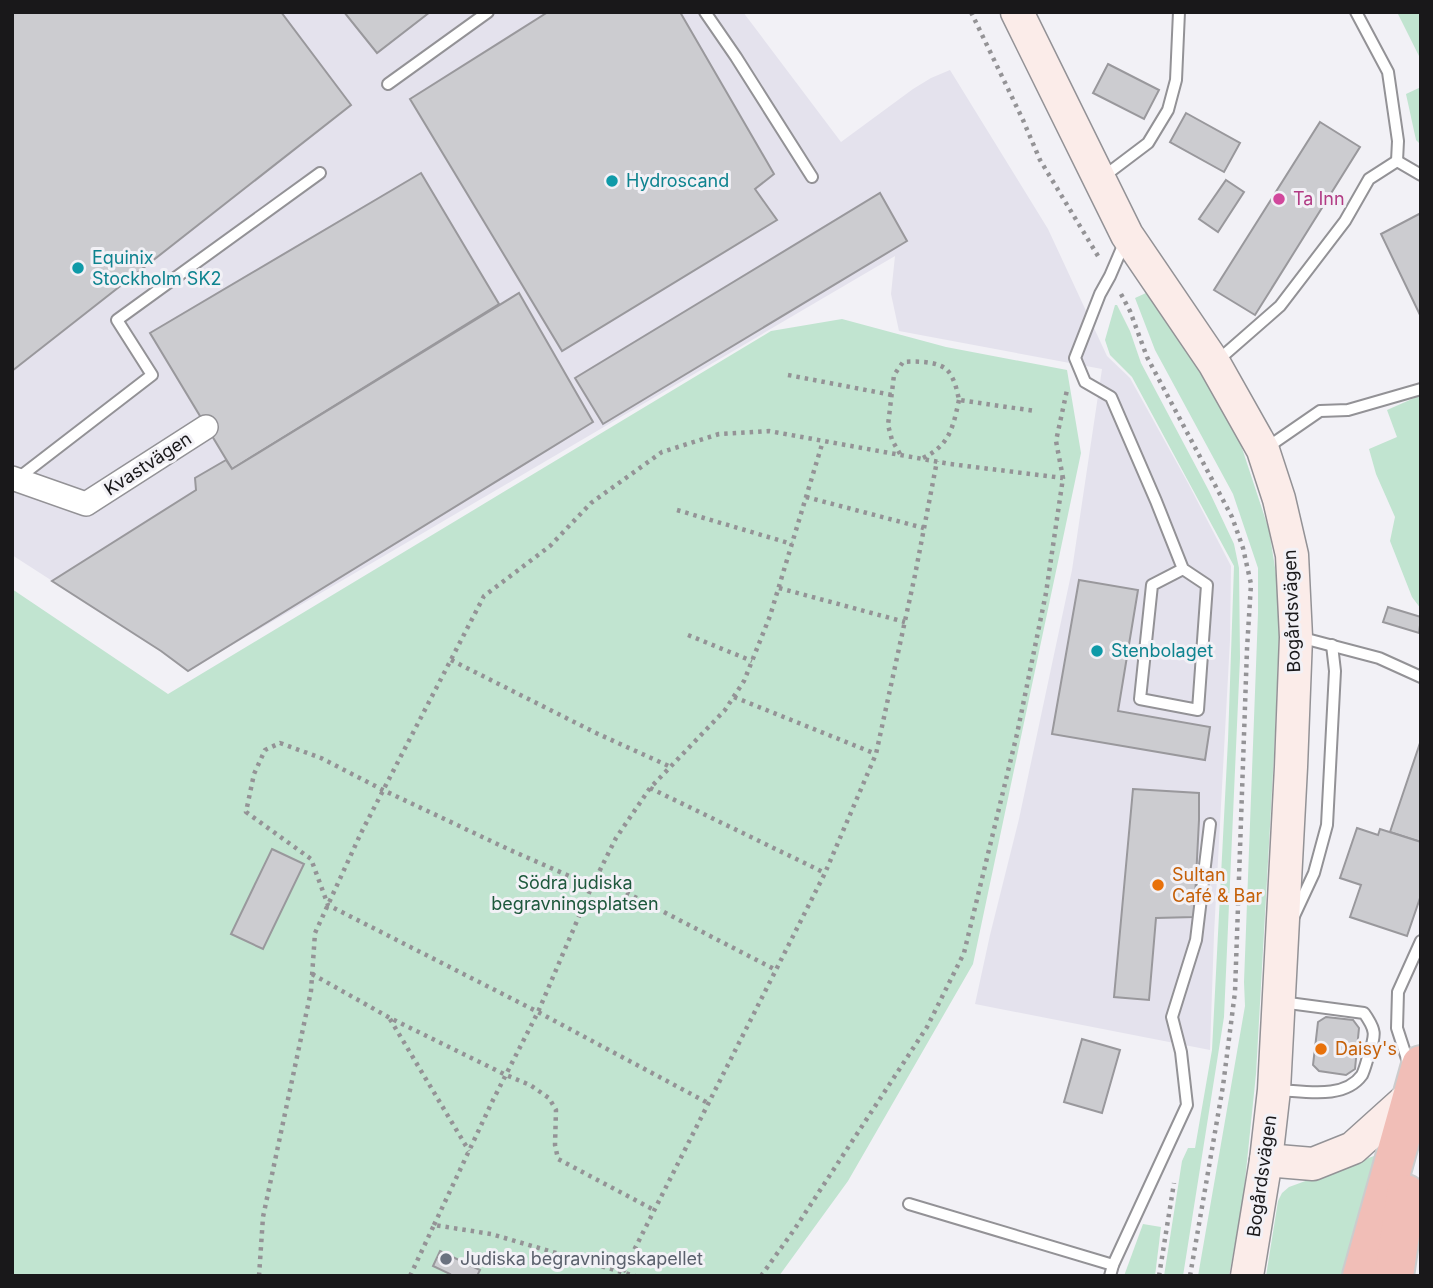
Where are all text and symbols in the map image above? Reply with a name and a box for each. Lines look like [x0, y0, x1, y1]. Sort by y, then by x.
place label: Hydroscand [626, 170, 729, 191]
marker: Hydroscand [604, 173, 620, 189]
place label: Ta Inn [1293, 188, 1345, 209]
marker: Ta Inn [1271, 191, 1287, 207]
place label: Equinix Stockholm SK2 [92, 247, 221, 289]
marker: Equinix Stockholm SK2 [70, 260, 86, 276]
street label: Kvastvägen [100, 428, 195, 499]
street label: Bogårdsvägen [1279, 549, 1304, 673]
place label: Stenbolaget [1111, 640, 1213, 661]
marker: Stenbolaget [1089, 643, 1105, 659]
place label: Sultan Café & Bar [1172, 864, 1262, 906]
park label: Södra judiska begravningsplatsen [491, 872, 659, 914]
marker: Sultan Café & Bar [1150, 877, 1166, 893]
place label: Daisy's [1335, 1038, 1397, 1059]
marker: Daisy's [1313, 1041, 1329, 1057]
street label: Bogårdsvägen [1243, 1114, 1280, 1238]
place label: Judiska begravningskapellet [460, 1248, 703, 1269]
marker: Judiska begravningskapellet [438, 1251, 454, 1267]

